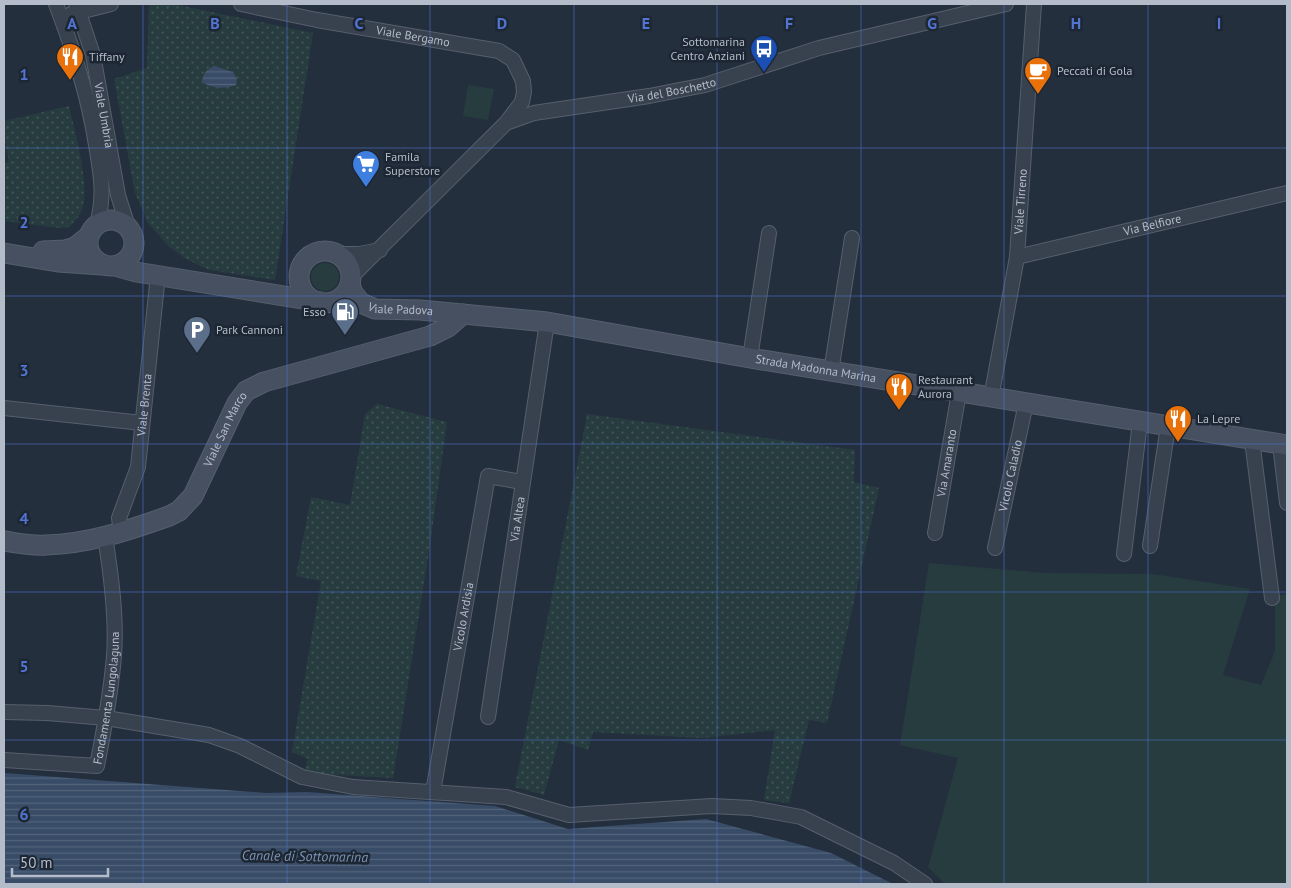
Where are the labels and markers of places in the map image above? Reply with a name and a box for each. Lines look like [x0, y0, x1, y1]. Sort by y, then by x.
place label: Sottomarina Centro Anziani [671, 34, 745, 63]
bus stop icon: Sottomarina Centro Anziani [749, 34, 779, 73]
restaurant icon: Tiffany [55, 42, 85, 81]
place label: Tiffany [89, 49, 125, 64]
cafe icon: Peccati di Gola [1023, 56, 1053, 95]
place label: Peccati di Gola [1057, 63, 1132, 78]
supermarket icon: Famila Superstore [351, 149, 381, 188]
place label: Famila Superstore [385, 149, 440, 178]
fuel station icon: Esso [330, 297, 360, 336]
place label: Esso [303, 304, 326, 319]
parking icon: Park Cannoni [182, 315, 212, 354]
place label: Park Cannoni [216, 322, 283, 337]
restaurant icon: Restaurant Aurora [884, 372, 914, 411]
place label: Restaurant Aurora [918, 372, 973, 401]
restaurant icon: La Lepre [1163, 404, 1193, 443]
place label: La Lepre [1197, 411, 1240, 426]

